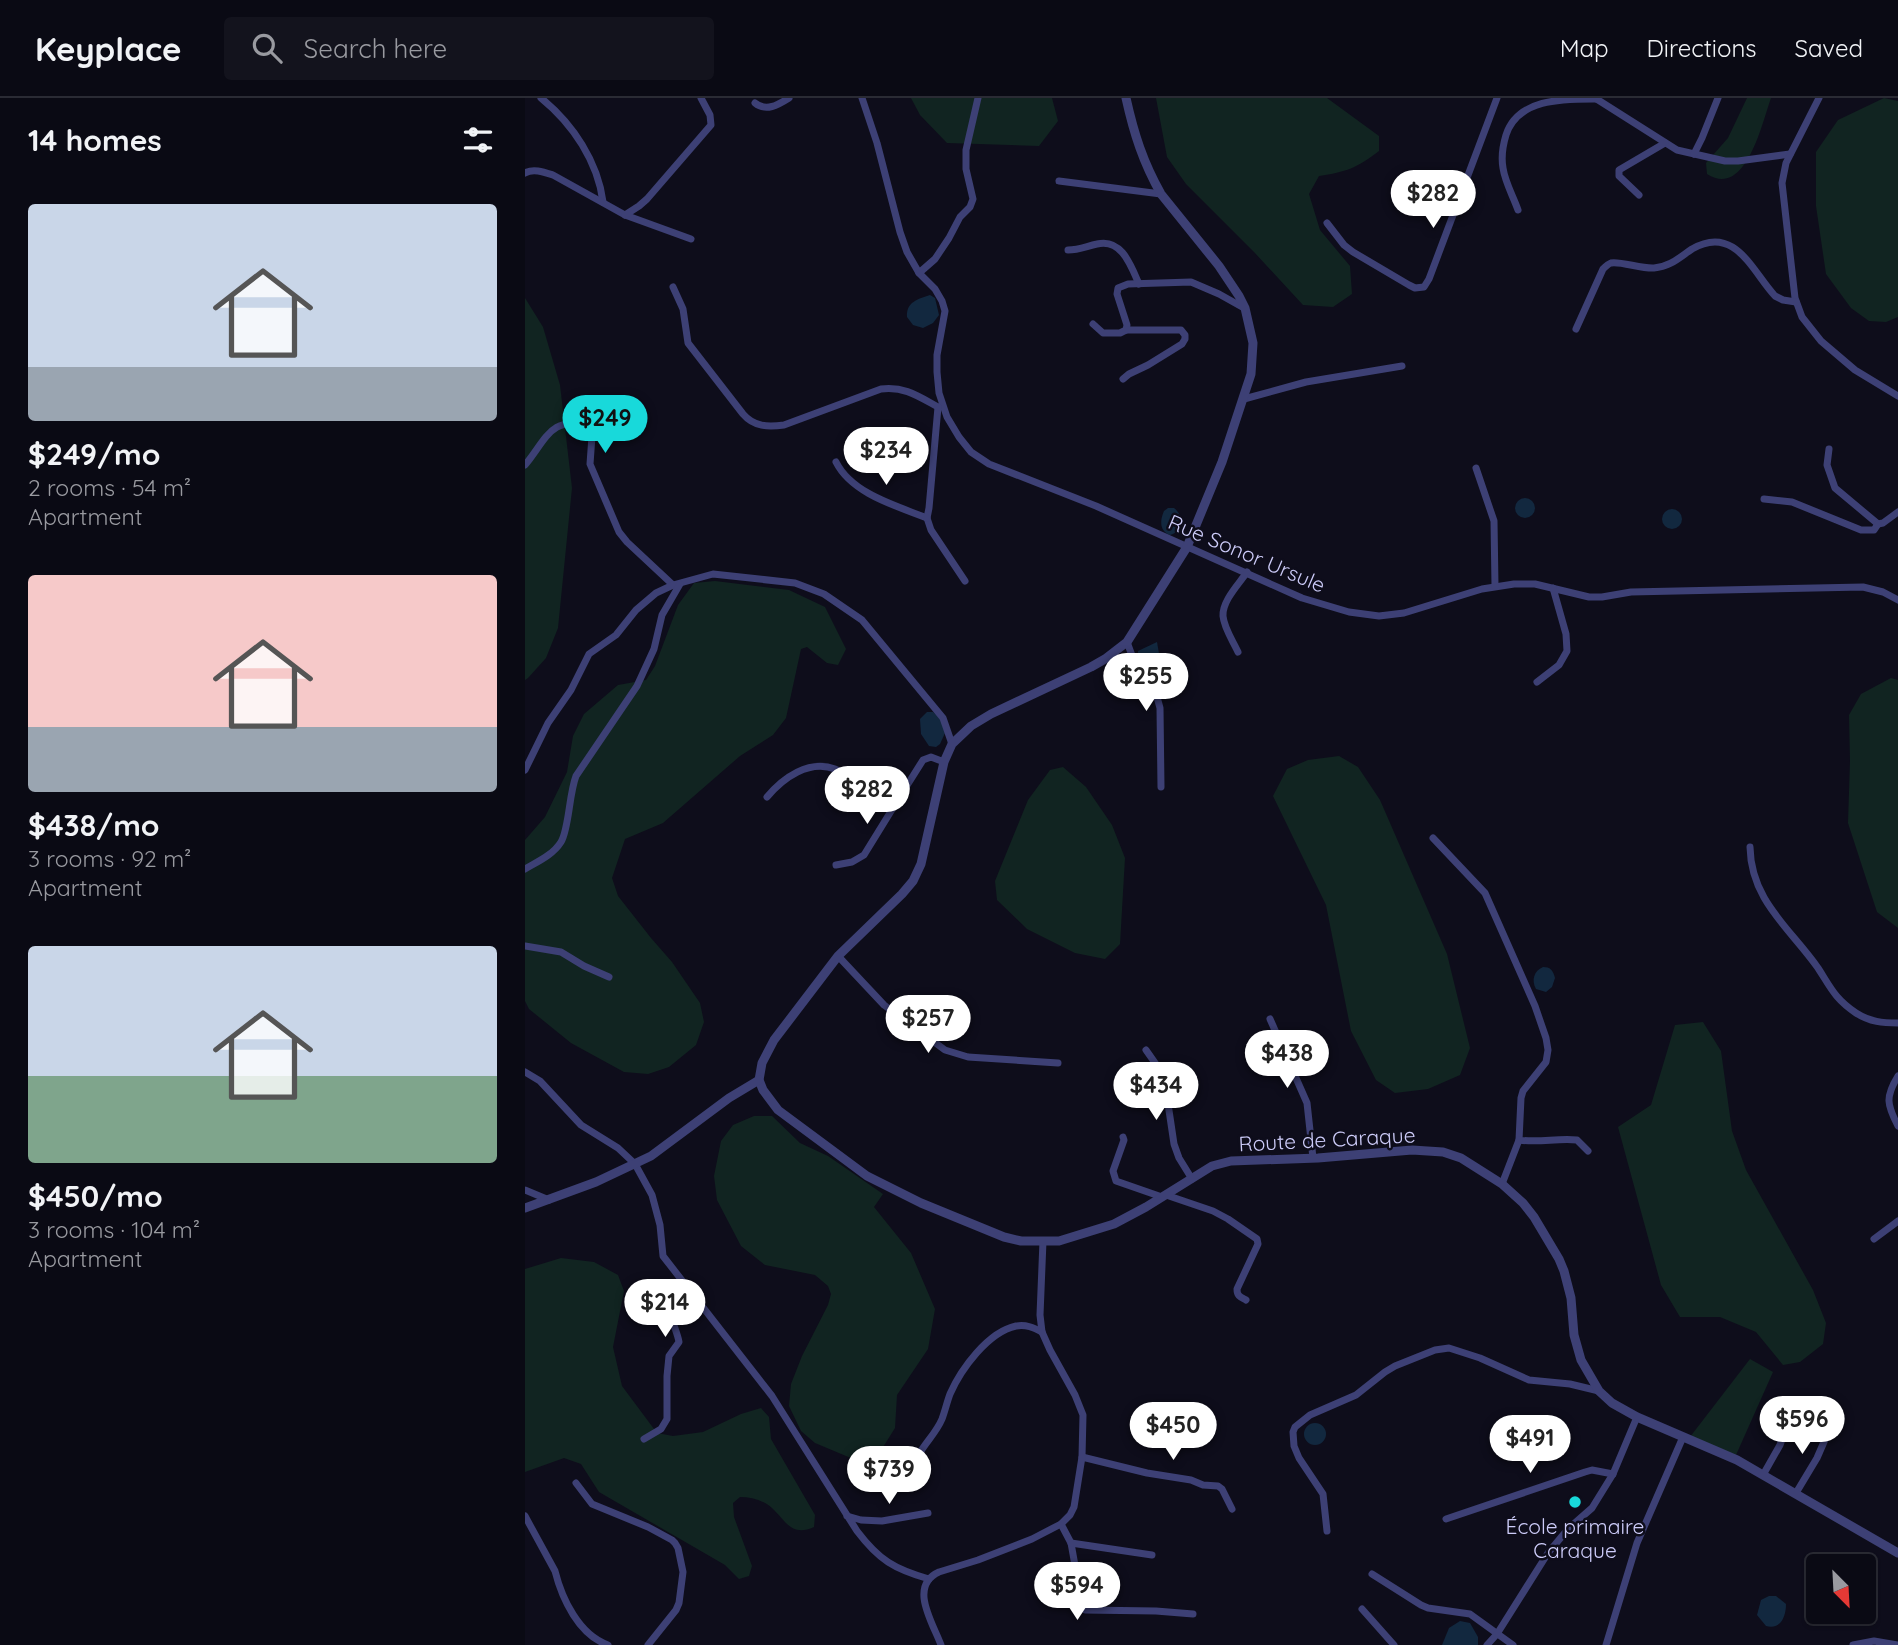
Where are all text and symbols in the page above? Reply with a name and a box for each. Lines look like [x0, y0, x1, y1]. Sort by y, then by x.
search box [224, 17, 714, 80]
text: Keyplace [35, 28, 182, 69]
icon: search [248, 29, 286, 67]
text: Search here [304, 32, 447, 65]
text: Map [1560, 33, 1609, 63]
text: Directions [1647, 33, 1757, 63]
text: Saved [1795, 33, 1863, 63]
text: 14 homes [28, 121, 162, 159]
icon: filters [459, 121, 497, 159]
pin: $282 [1392, 170, 1474, 230]
text: $282 [1407, 178, 1459, 207]
icon: home [200, 250, 326, 376]
pin: $249 [564, 396, 646, 455]
text: $249 [579, 403, 631, 432]
pin: $234 [845, 428, 927, 487]
text: $249/mo [28, 435, 160, 473]
text: $234 [860, 435, 912, 464]
text: 2 rooms · 54 m² [28, 473, 191, 502]
text: Apartment [28, 502, 142, 531]
street label: Rue Sonor Ursule [1165, 508, 1329, 598]
icon: home [200, 621, 326, 747]
pin: $255 [1105, 654, 1187, 713]
text: $255 [1119, 661, 1173, 690]
pin: $282 [826, 766, 908, 826]
text: $282 [841, 774, 893, 803]
text: $438/mo [28, 806, 160, 844]
text: 3 rooms · 92 m² [28, 844, 191, 873]
text: Apartment [28, 873, 142, 902]
icon: home [200, 992, 326, 1118]
pin: $257 [887, 996, 969, 1055]
text: $257 [902, 1003, 954, 1032]
pin: $438 [1246, 1030, 1328, 1090]
text: $438 [1261, 1038, 1313, 1067]
pin: $434 [1115, 1062, 1197, 1122]
text: $434 [1129, 1070, 1183, 1099]
street label: Route de Caraque [1238, 1121, 1416, 1157]
text: $450/mo [28, 1177, 163, 1215]
text: 3 rooms · 104 m² [28, 1215, 200, 1244]
text: Apartment [28, 1244, 142, 1273]
pin: $214 [624, 1280, 706, 1339]
text: $214 [640, 1287, 690, 1316]
pin: $596 [1761, 1396, 1843, 1456]
pin: $450 [1132, 1402, 1214, 1462]
text: $596 [1776, 1404, 1828, 1433]
text: $450 [1146, 1410, 1200, 1439]
pin: $491 [1489, 1416, 1571, 1475]
text: $491 [1506, 1423, 1554, 1452]
pin: $739 [848, 1446, 930, 1506]
text: $739 [863, 1454, 915, 1483]
marker: École primaire Caraque [1567, 1494, 1583, 1510]
place label: École primaire Caraque [1506, 1513, 1644, 1563]
north arrow [1806, 1554, 1876, 1624]
map controls [1806, 1554, 1876, 1624]
pin: $594 [1036, 1562, 1118, 1622]
text: $594 [1050, 1570, 1104, 1599]

